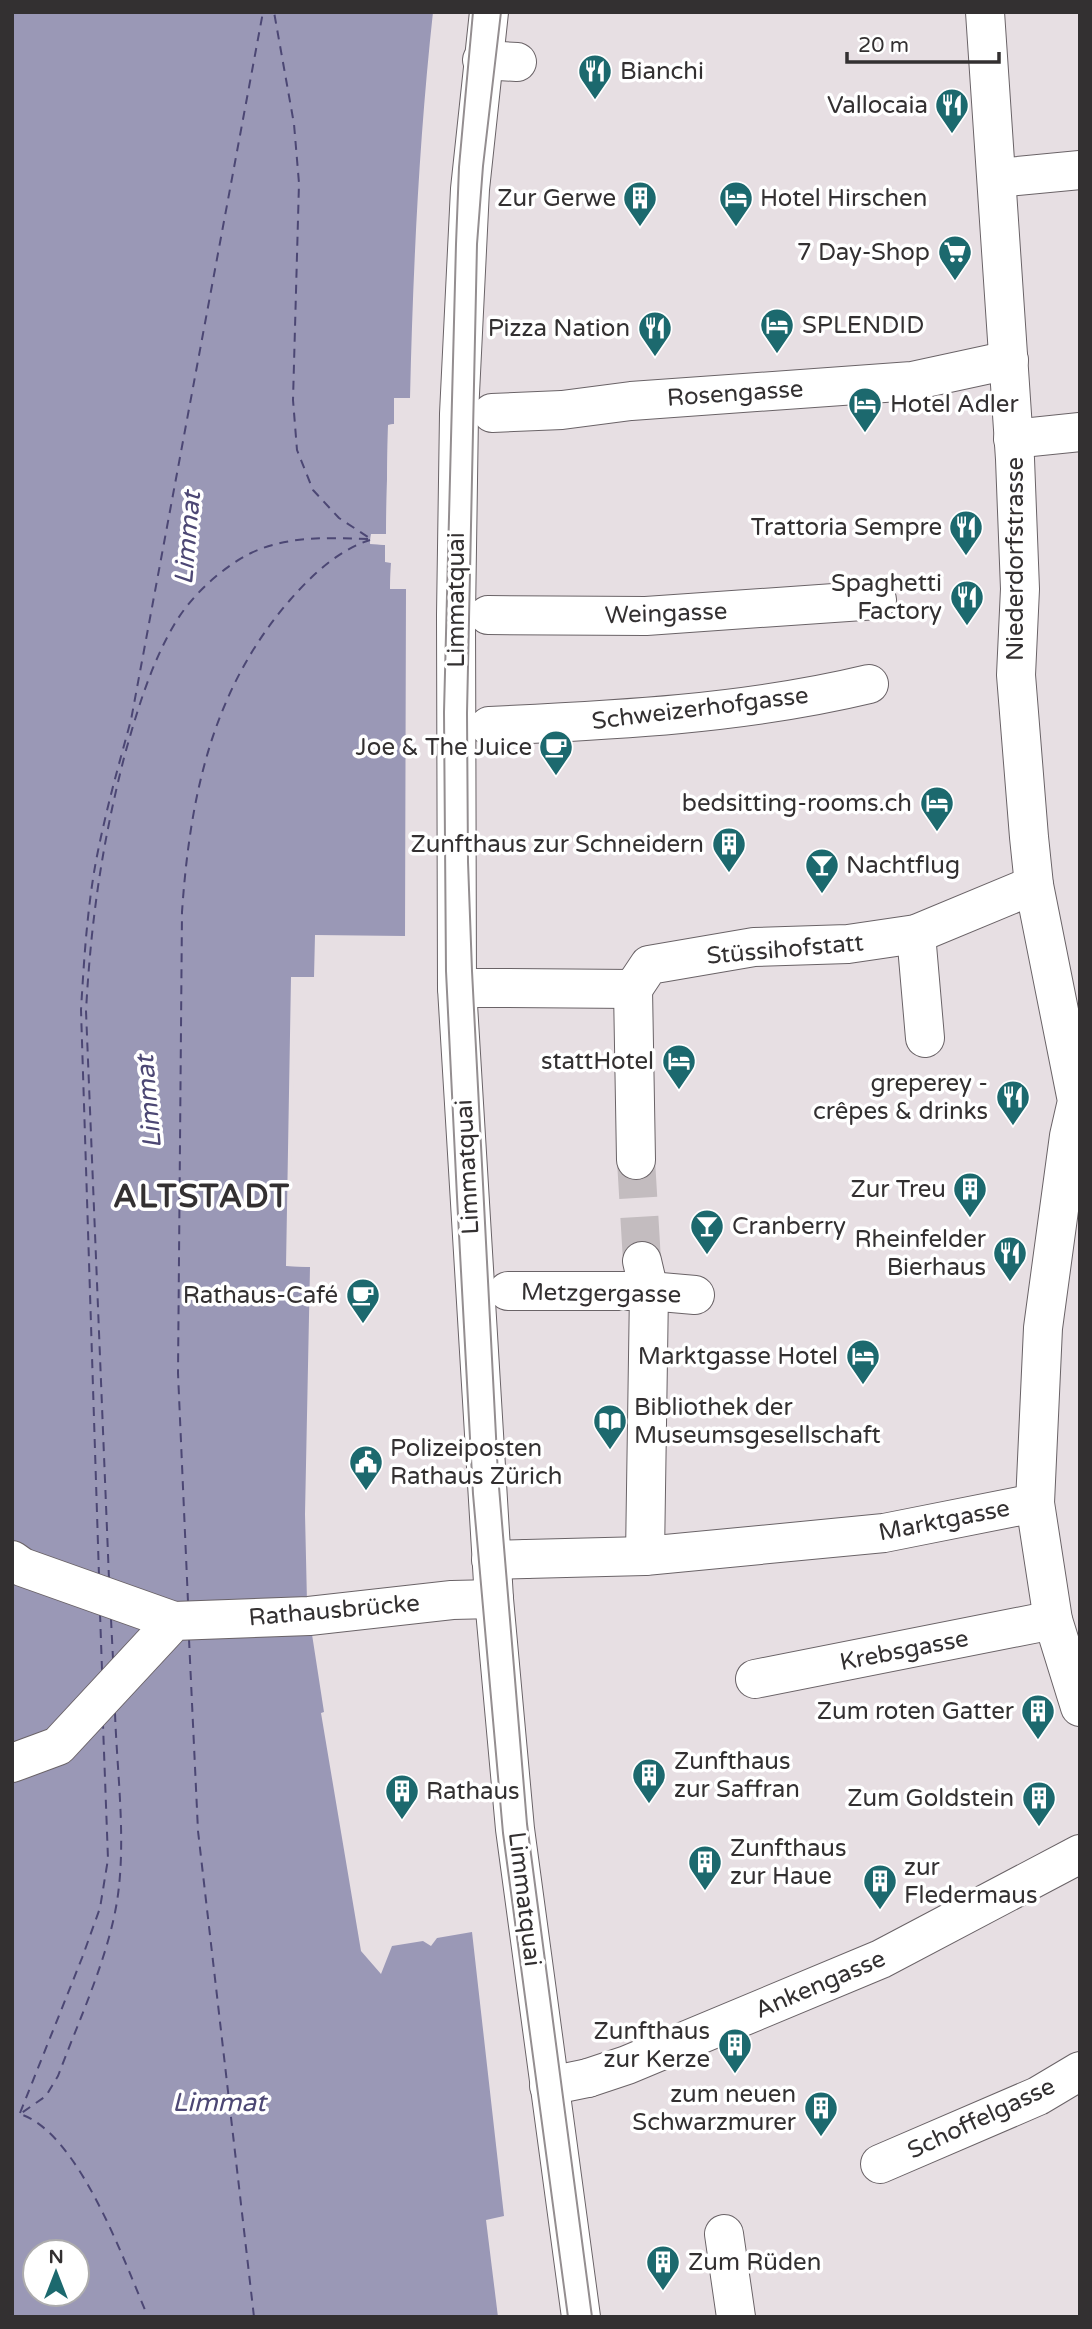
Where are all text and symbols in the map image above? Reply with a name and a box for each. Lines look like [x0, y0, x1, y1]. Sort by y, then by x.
scale bar [847, 21, 999, 65]
text: 20 m [858, 33, 909, 58]
restaurant icon: Bianchi [576, 52, 614, 101]
place label: Bianchi [620, 57, 704, 86]
restaurant icon: Vallocaia [933, 86, 971, 135]
place label: Vallocaia [827, 91, 928, 120]
building icon: Zur Gerwe [621, 179, 659, 228]
hotel icon: Hotel Hirschen [717, 179, 755, 228]
place label: Zur Gerwe [497, 184, 616, 213]
place label: Hotel Hirschen [760, 184, 927, 213]
supermarket icon: 7 Day-Shop [936, 233, 974, 282]
place label: 7 Day-Shop [797, 238, 930, 267]
hotel icon: SPLENDID [758, 306, 796, 355]
restaurant icon: Pizza Nation [636, 309, 674, 358]
place label: SPLENDID [802, 311, 924, 340]
place label: Pizza Nation [488, 314, 630, 343]
street label: Rosengasse [666, 374, 804, 413]
hotel icon: Hotel Adler [846, 385, 884, 434]
place label: Hotel Adler [890, 390, 1019, 419]
street label: Niederdorfstrasse [1001, 457, 1030, 661]
water label: Limmat [168, 487, 207, 586]
restaurant icon: Trattoria Sempre [947, 508, 985, 557]
place label: Trattoria Sempre [751, 513, 942, 542]
street label: Limmatquai [442, 532, 471, 668]
place label: Spaghetti Factory [831, 569, 942, 626]
restaurant icon: Spaghetti Factory [948, 578, 986, 627]
street label: Weingasse [604, 597, 728, 630]
street label: Schweizerhofgasse [590, 681, 810, 736]
cafe icon: Joe & The Juice [537, 728, 575, 777]
place label: Joe & The Juice [356, 733, 532, 762]
hotel icon: bedsitting-rooms.ch [918, 784, 956, 833]
place label: bedsitting-rooms.ch [682, 789, 912, 818]
building icon: Zunfthaus zur Schneidern [710, 825, 748, 874]
place label: Zunfthaus zur Schneidern [410, 830, 704, 859]
bar icon: Nachtflug [803, 846, 841, 895]
place label: Nachtflug [846, 851, 960, 880]
street label: Stüssihofstatt [705, 928, 865, 971]
hotel icon: stattHotel [660, 1042, 698, 1091]
place label: stattHotel [541, 1047, 654, 1076]
water label: Limmat [129, 1051, 168, 1150]
place label: greperey - crêpes & drinks [813, 1069, 988, 1126]
restaurant icon: greperey - crêpes & drinks [994, 1078, 1032, 1127]
street label: Limmatquai [449, 1099, 486, 1235]
building icon: Zur Treu [951, 1170, 989, 1219]
place label: Zur Treu [850, 1175, 946, 1204]
district label: ALTSTADT [113, 1178, 291, 1216]
bar icon: Cranberry [688, 1207, 726, 1256]
place label: Cranberry [732, 1212, 846, 1241]
place label: Rheinfelder Bierhaus [854, 1225, 987, 1282]
restaurant icon: Rheinfelder Bierhaus [991, 1234, 1029, 1283]
cafe icon: Rathaus-Café [344, 1276, 382, 1325]
street label: Metzgergasse [521, 1278, 681, 1309]
place label: Rathaus-Café [183, 1281, 338, 1310]
hotel icon: Marktgasse Hotel [844, 1337, 882, 1386]
place label: Marktgasse Hotel [638, 1342, 838, 1371]
place label: Bibliothek der Museumsgesellschaft [634, 1393, 881, 1450]
library icon: Bibliothek der Museumsgesellschaft [591, 1402, 629, 1451]
place label: Polizeiposten Rathaus Zürich [390, 1434, 562, 1491]
public building icon: Polizeiposten Rathaus Zürich [347, 1443, 385, 1492]
street label: Marktgasse [876, 1494, 1012, 1547]
street label: Rathausbrücke [247, 1589, 421, 1632]
street label: Krebsgasse [837, 1624, 971, 1677]
building icon: Zum roten Gatter [1019, 1692, 1057, 1741]
place label: Zum roten Gatter [817, 1697, 1015, 1726]
place label: Zunfthaus zur Saffran [674, 1747, 800, 1804]
building icon: Zunfthaus zur Saffran [630, 1756, 668, 1805]
building icon: Rathaus [383, 1772, 421, 1821]
place label: Rathaus [426, 1777, 520, 1806]
building icon: Zum Goldstein [1020, 1779, 1058, 1828]
place label: Zum Goldstein [847, 1784, 1014, 1813]
street label: Limmatquai [502, 1830, 547, 1968]
place label: Zunfthaus zur Haue [730, 1834, 846, 1891]
building icon: Zunfthaus zur Haue [686, 1843, 724, 1892]
place label: zur Fledermaus [904, 1853, 1037, 1910]
building icon: zur Fledermaus [861, 1862, 899, 1911]
street label: Ankengasse [751, 1944, 890, 2025]
place label: Zunfthaus zur Kerze [594, 2017, 710, 2074]
building icon: Zunfthaus zur Kerze [716, 2026, 754, 2075]
street label: Schoffelgasse [903, 2072, 1060, 2165]
place label: zum neuen Schwarzmurer [632, 2080, 797, 2137]
water label: Limmat [172, 2087, 269, 2118]
building icon: zum neuen Schwarzmurer [802, 2089, 840, 2138]
north arrow [21, 2238, 91, 2308]
building icon: Zum Rüden [644, 2243, 682, 2292]
text: N [48, 2246, 64, 2268]
place label: Zum Rüden [688, 2248, 821, 2277]

